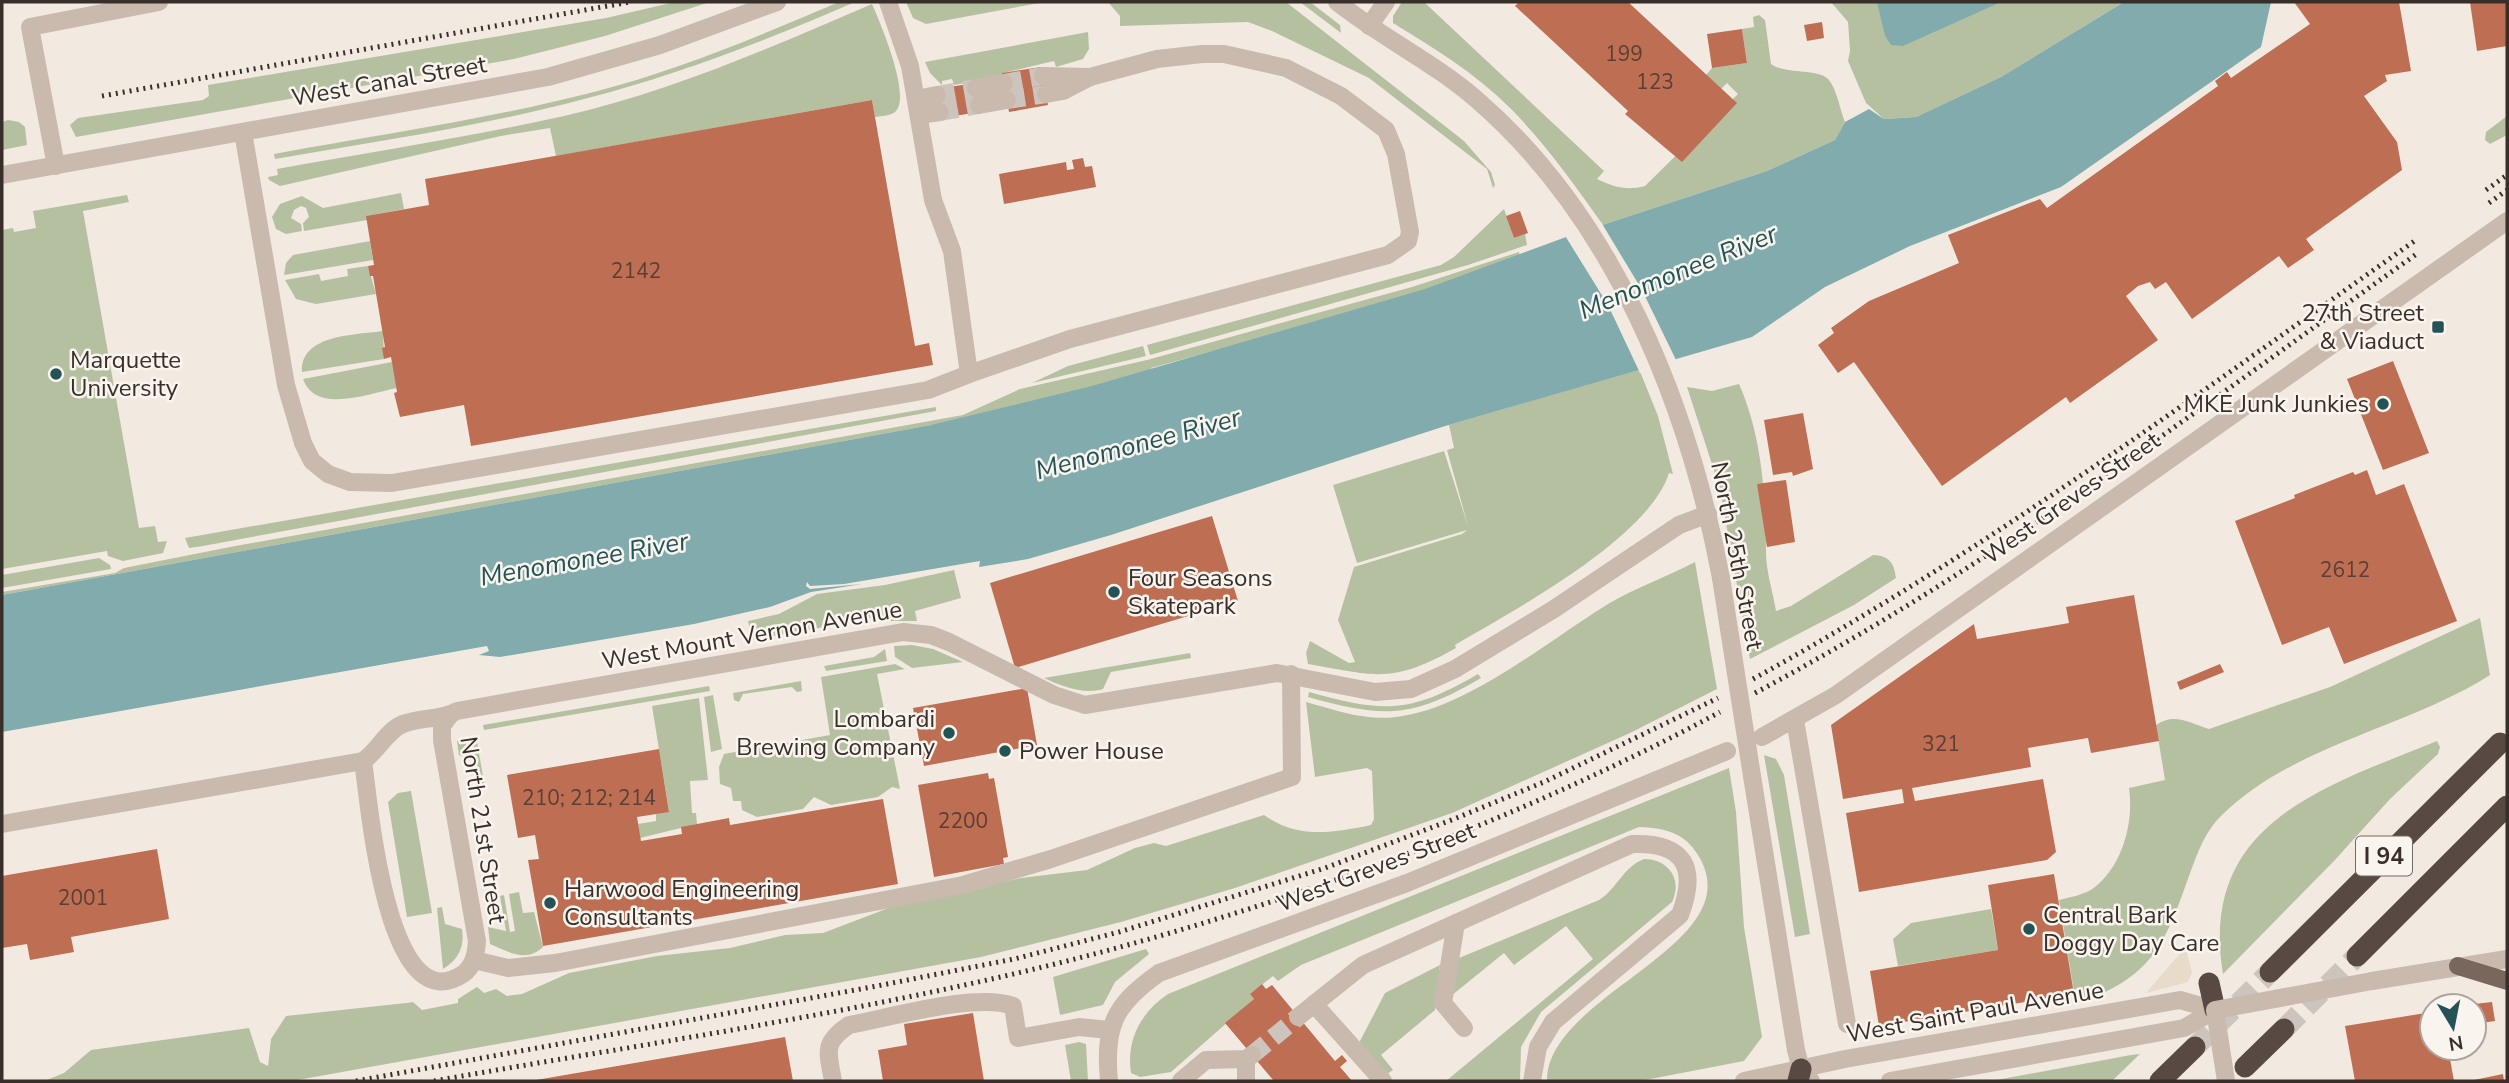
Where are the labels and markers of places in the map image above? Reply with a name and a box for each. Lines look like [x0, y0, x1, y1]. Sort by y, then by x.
place label: 27th Street & Viaduct [2302, 297, 2425, 357]
marker: 27th Street & Viaduct [2430, 319, 2446, 335]
place label: Marquette University [70, 344, 181, 404]
marker: Marquette University [48, 366, 64, 382]
place label: MKE Junk Junkies [2184, 388, 2369, 420]
marker: MKE Junk Junkies [2375, 396, 2391, 412]
place label: Four Seasons Skatepark [1128, 562, 1273, 622]
marker: Four Seasons Skatepark [1106, 584, 1122, 600]
place label: Lombardi Brewing Company [736, 703, 936, 763]
marker: Lombardi Brewing Company [941, 725, 957, 741]
place label: Power House [1019, 735, 1164, 767]
marker: Power House [997, 743, 1013, 759]
place label: Harwood Engineering Consultants [564, 873, 799, 933]
marker: Harwood Engineering Consultants [542, 895, 558, 911]
place label: Central Bark Doggy Day Care [2043, 899, 2219, 959]
marker: Central Bark Doggy Day Care [2021, 921, 2037, 937]

